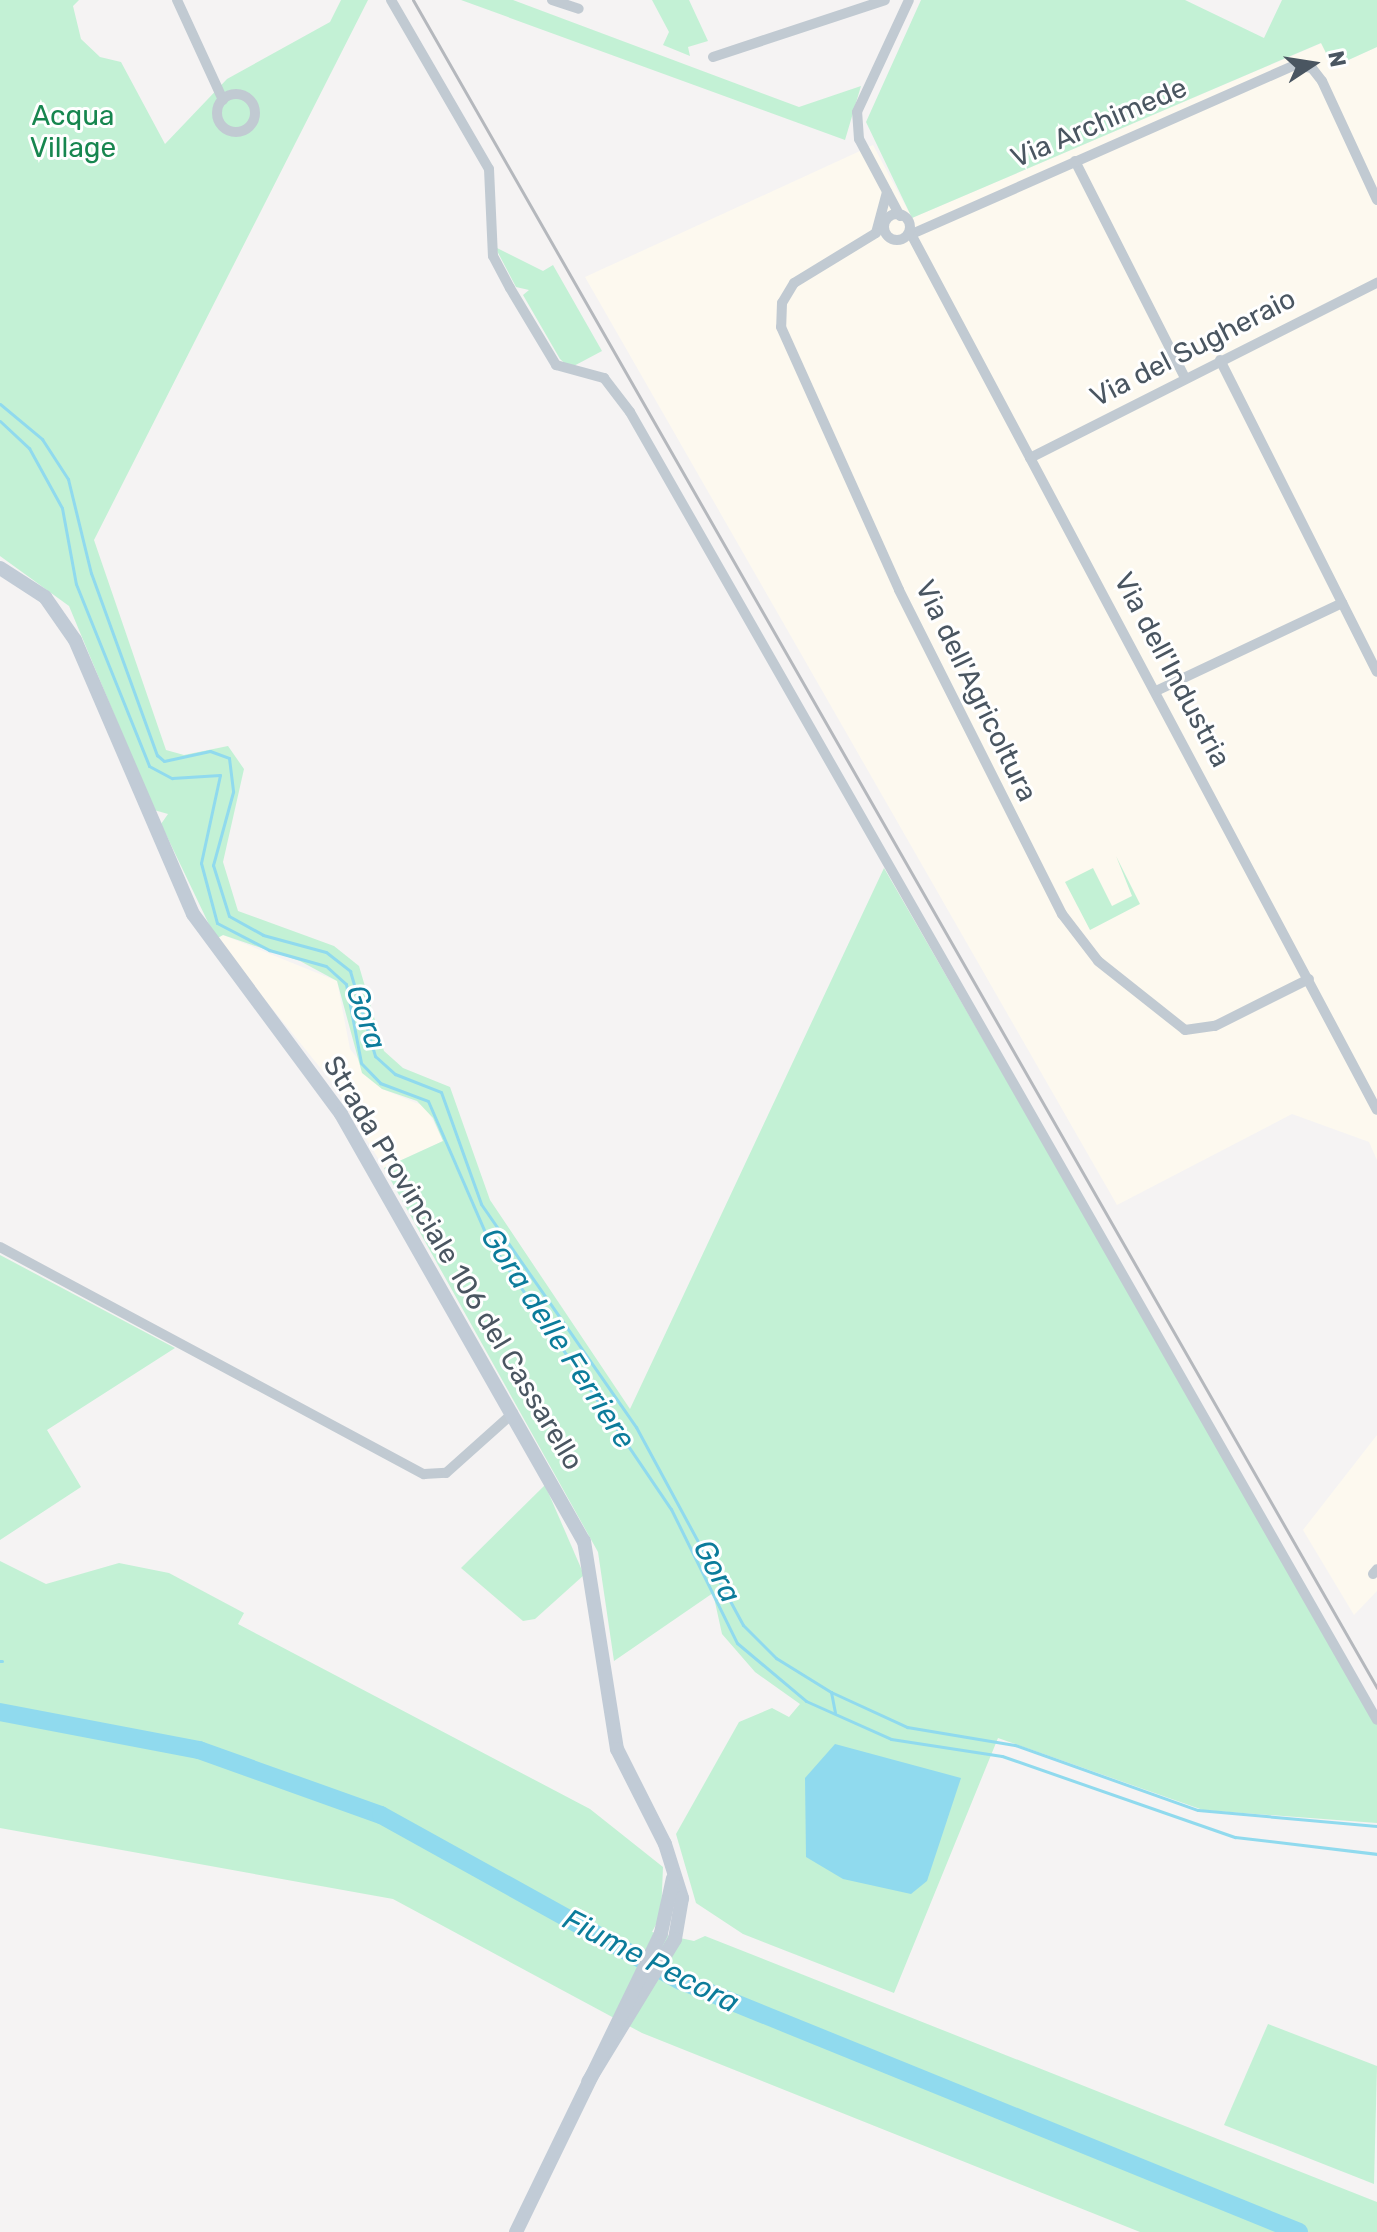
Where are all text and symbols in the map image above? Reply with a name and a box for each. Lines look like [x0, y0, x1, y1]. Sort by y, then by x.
north arrow [1273, 24, 1353, 104]
text: N [1322, 48, 1352, 69]
street label: Via Archimede [1006, 71, 1192, 175]
park label: Acqua Village [30, 99, 116, 165]
street label: Via del Sugheraio [1085, 282, 1301, 414]
street label: Via dell'Industria [1107, 567, 1237, 773]
street label: Via dell'Agricoltura [908, 575, 1044, 807]
water label: Gora [338, 980, 394, 1054]
street label: Strada Provinciale 106 del Cassarello [316, 1050, 590, 1476]
water label: Gora delle Ferriere [473, 1221, 643, 1455]
water label: Gora [685, 1533, 749, 1609]
water label: Fiume Pecora [557, 1901, 745, 2021]

